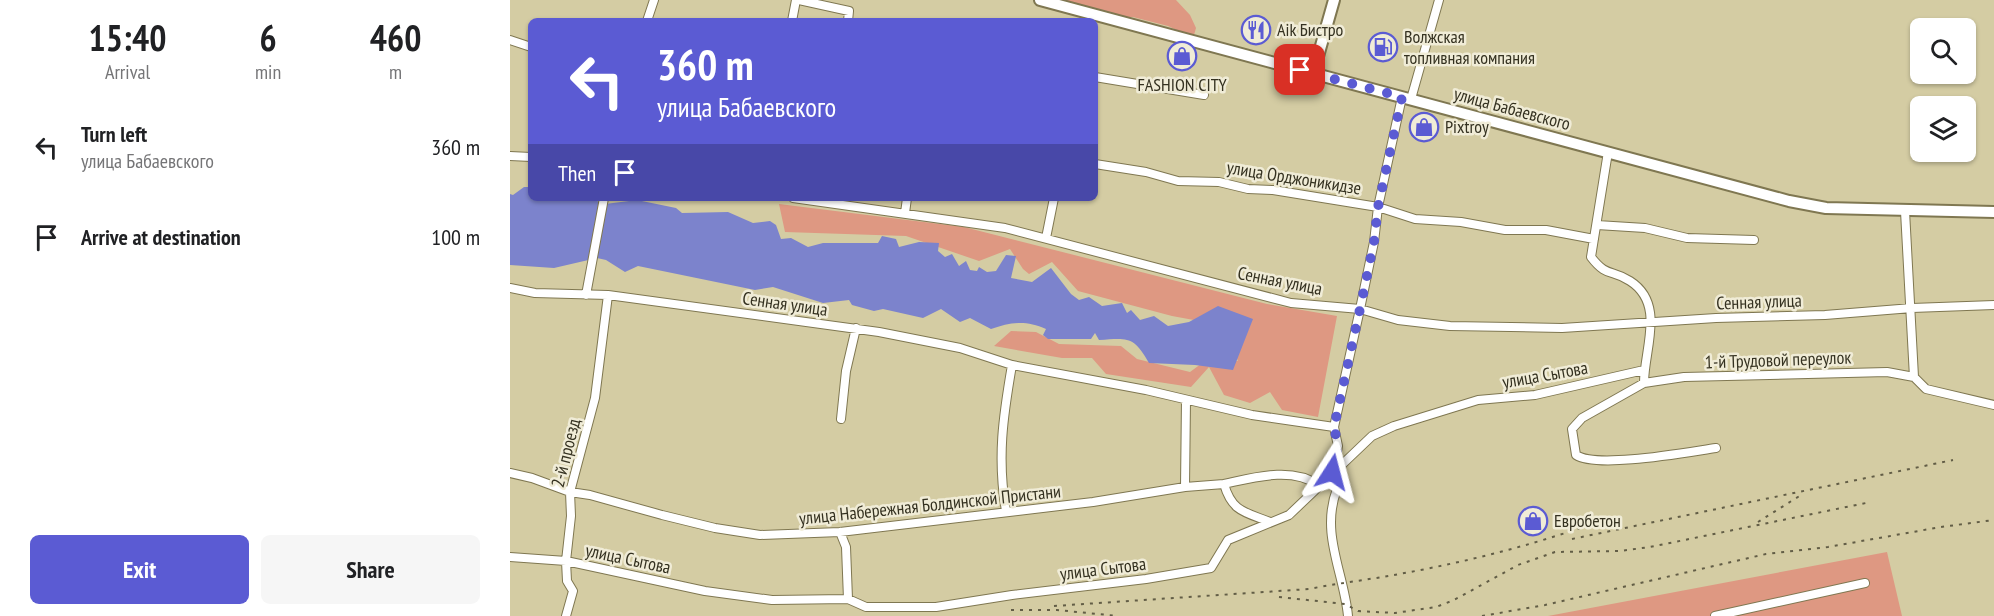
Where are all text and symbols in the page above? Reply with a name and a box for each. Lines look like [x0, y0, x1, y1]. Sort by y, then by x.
text: 15:40 [89, 14, 166, 61]
text: 6 [259, 14, 277, 61]
text: 460 [370, 14, 421, 61]
restaurant icon: Aik Бистро [1240, 14, 1272, 46]
place label: Aik Бистро [1277, 18, 1344, 41]
map controls [1910, 18, 1976, 162]
button: search [1910, 18, 1976, 84]
place label: Волжская топливная компания [1404, 25, 1535, 69]
fuel station icon: Волжская топливная компания [1367, 31, 1399, 63]
text: 360 m [657, 37, 754, 92]
shop icon: FASHION CITY [1166, 40, 1198, 72]
icon: left [558, 42, 636, 120]
pin [1274, 44, 1325, 95]
icon: arrive [1283, 53, 1316, 86]
text: Arrival [105, 59, 150, 85]
text: min [255, 59, 281, 85]
text: m [389, 59, 402, 85]
place label: FASHION CITY [1137, 73, 1227, 96]
street label: улица Бабаевского [1451, 82, 1573, 135]
text: улица Бабаевского [657, 90, 836, 124]
button: layers [1910, 96, 1976, 162]
shop icon: Pixtroy [1408, 111, 1440, 143]
place label: Pixtroy [1445, 115, 1489, 138]
text: Turn left [81, 120, 147, 148]
icon: left [30, 131, 63, 164]
text: 360 m [431, 133, 480, 161]
text: улица Бабаевского [81, 148, 214, 174]
icon: arrive [608, 156, 641, 189]
street label: улица Орджоникидзе [1225, 156, 1363, 199]
text: Then [558, 159, 596, 187]
icon: arrive [30, 221, 63, 254]
text: Arrive at destination [81, 223, 241, 251]
text: 100 m [431, 223, 480, 251]
street label: Сенная улица [1236, 261, 1324, 300]
street label: Сенная улица [741, 286, 829, 321]
street label: Сенная улица [1716, 289, 1802, 314]
street label: 1-й Трудовой переулок [1704, 345, 1852, 374]
street label: улица Сытова [1500, 356, 1589, 393]
street label: 2-й проезд [546, 416, 585, 490]
position arrow [1300, 440, 1364, 504]
street label: улица Набережная Болдинской Пристани [798, 479, 1062, 530]
shop icon: Евробетон [1517, 505, 1549, 537]
place label: Евробетон [1554, 509, 1621, 532]
button: Exit [30, 535, 249, 604]
button: Share [261, 535, 480, 604]
street label: улица Сытова [583, 538, 673, 579]
street label: улица Сытова [1059, 552, 1147, 585]

